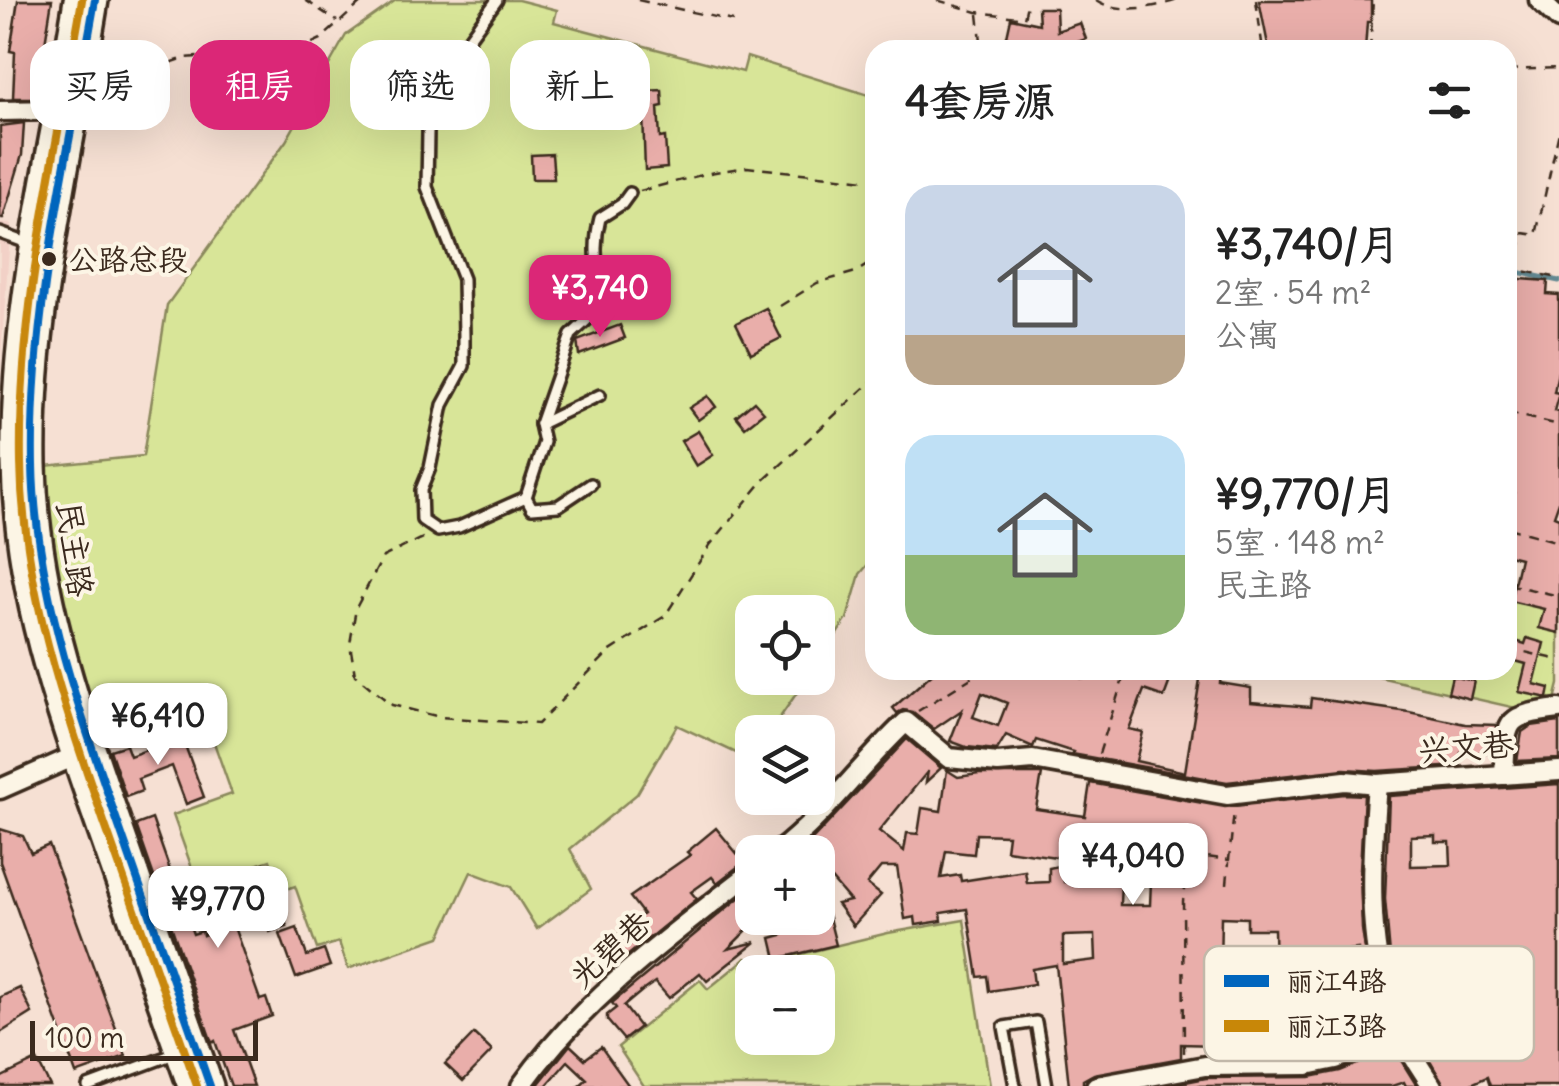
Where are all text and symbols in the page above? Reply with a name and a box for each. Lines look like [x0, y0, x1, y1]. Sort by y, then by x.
chip: 买房 [30, 40, 170, 130]
chip: 租房 [190, 40, 330, 130]
chip: 筛选 [350, 40, 490, 130]
chip: 新上 [510, 40, 650, 130]
icon: filters [1422, 73, 1477, 128]
text: 4套房源 [905, 75, 1055, 127]
text: ¥3,740/月 [1215, 218, 1401, 270]
icon: home [985, 225, 1105, 345]
place label: 公路总段 [68, 240, 188, 278]
marker: 公路总段 [39, 249, 59, 269]
pin: ¥3,740 [519, 255, 681, 340]
text: ¥3,740 [551, 267, 649, 308]
text: 2室 · 54 m² [1215, 272, 1371, 313]
text: 公寓 [1215, 314, 1279, 355]
text: ¥9,770/月 [1215, 468, 1397, 520]
icon: home [985, 475, 1105, 595]
street label: 民主路 [48, 499, 102, 599]
text: 5室 · 148 m² [1215, 522, 1385, 563]
text: 民主路 [1215, 564, 1311, 605]
map controls [735, 595, 835, 1055]
button: locate [735, 595, 835, 695]
pin: ¥6,410 [77, 683, 239, 768]
text: ¥6,410 [110, 695, 206, 736]
button: layers [735, 715, 835, 815]
street label: 兴文巷 [1417, 723, 1515, 771]
pin: ¥4,040 [1052, 823, 1214, 908]
button: + [735, 835, 835, 935]
text: ¥4,040 [1081, 835, 1185, 876]
pin: ¥9,770 [137, 866, 299, 951]
text: ¥9,770 [170, 878, 266, 919]
street label: 光碧巷 [561, 902, 659, 996]
legend [1204, 946, 1534, 1061]
button: − [735, 955, 835, 1055]
text: 丽江4路 [1286, 963, 1386, 999]
text: 丽江3路 [1286, 1008, 1386, 1044]
scale bar [30, 1016, 258, 1060]
text: 100 m [45, 1020, 124, 1056]

